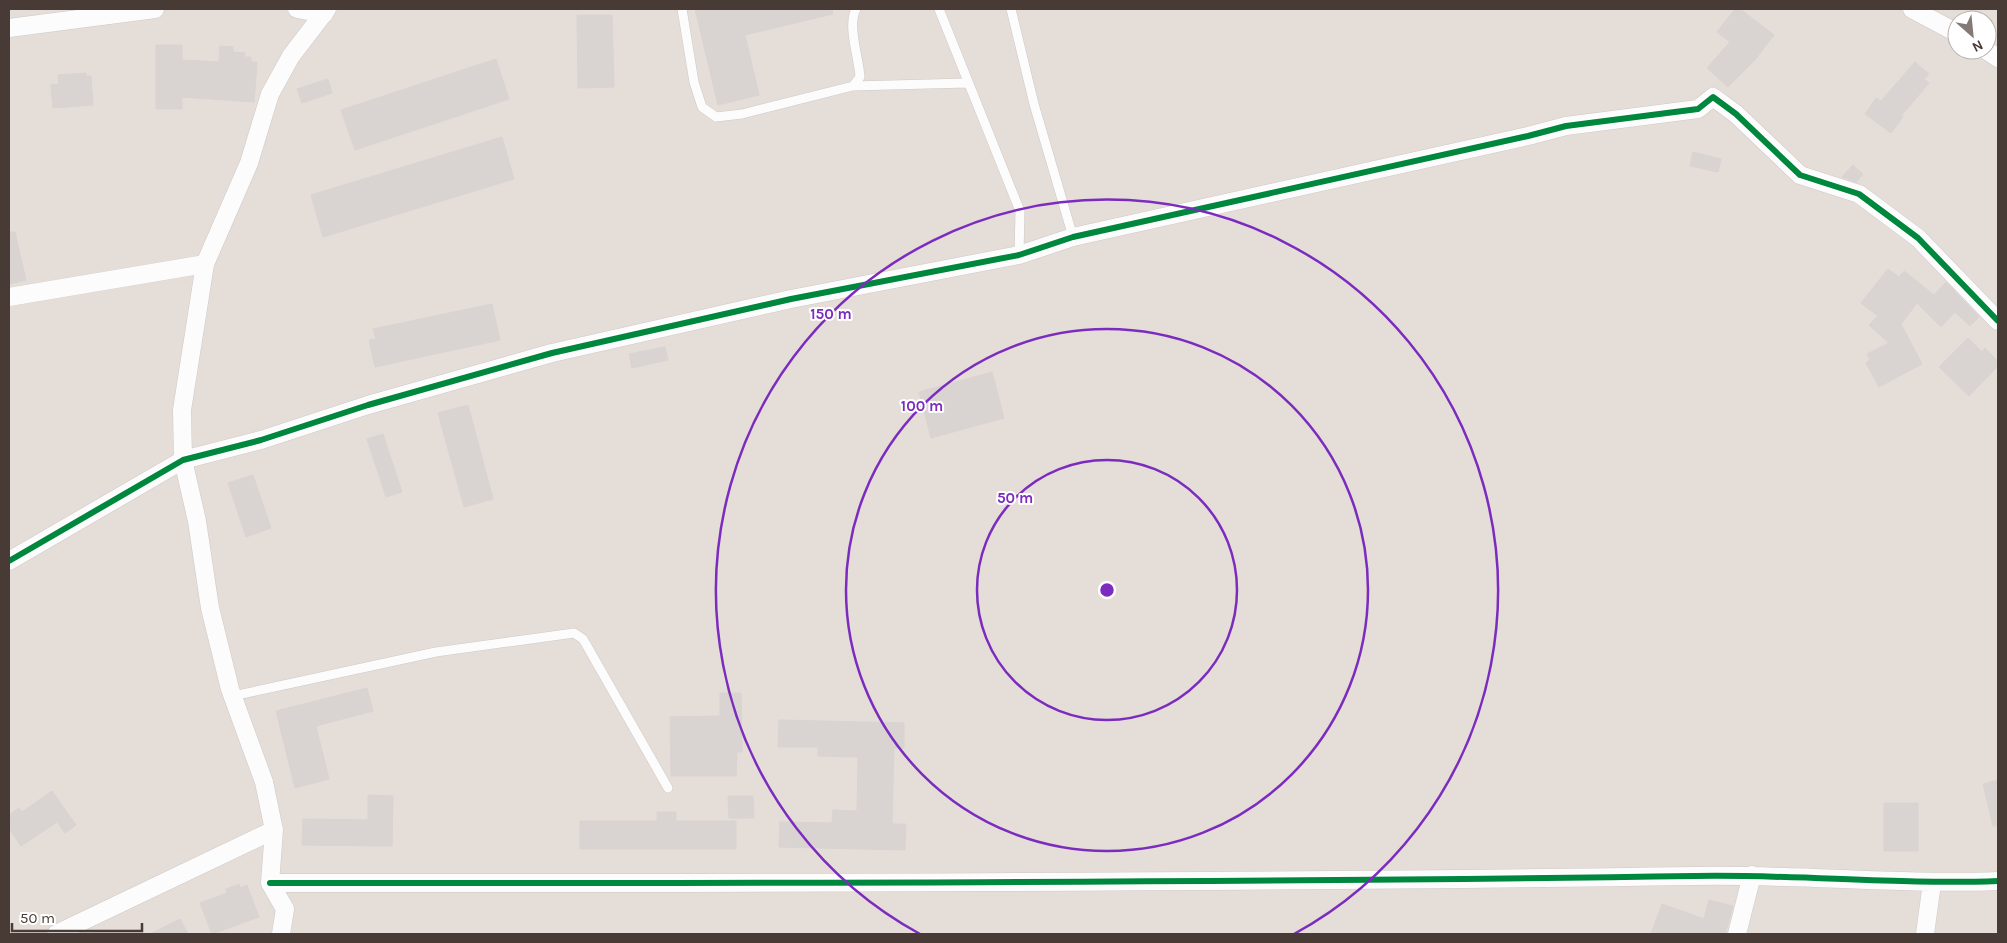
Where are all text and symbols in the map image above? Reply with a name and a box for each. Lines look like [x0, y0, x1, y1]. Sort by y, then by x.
north arrow [1947, 10, 1997, 60]
text: N [1969, 36, 1986, 56]
text: 150 m [810, 305, 852, 323]
text: 100 m [901, 397, 943, 415]
text: 50 m [997, 489, 1033, 507]
centre of rings [1098, 581, 1116, 599]
scale bar [12, 900, 142, 932]
text: 50 m [20, 909, 55, 927]

